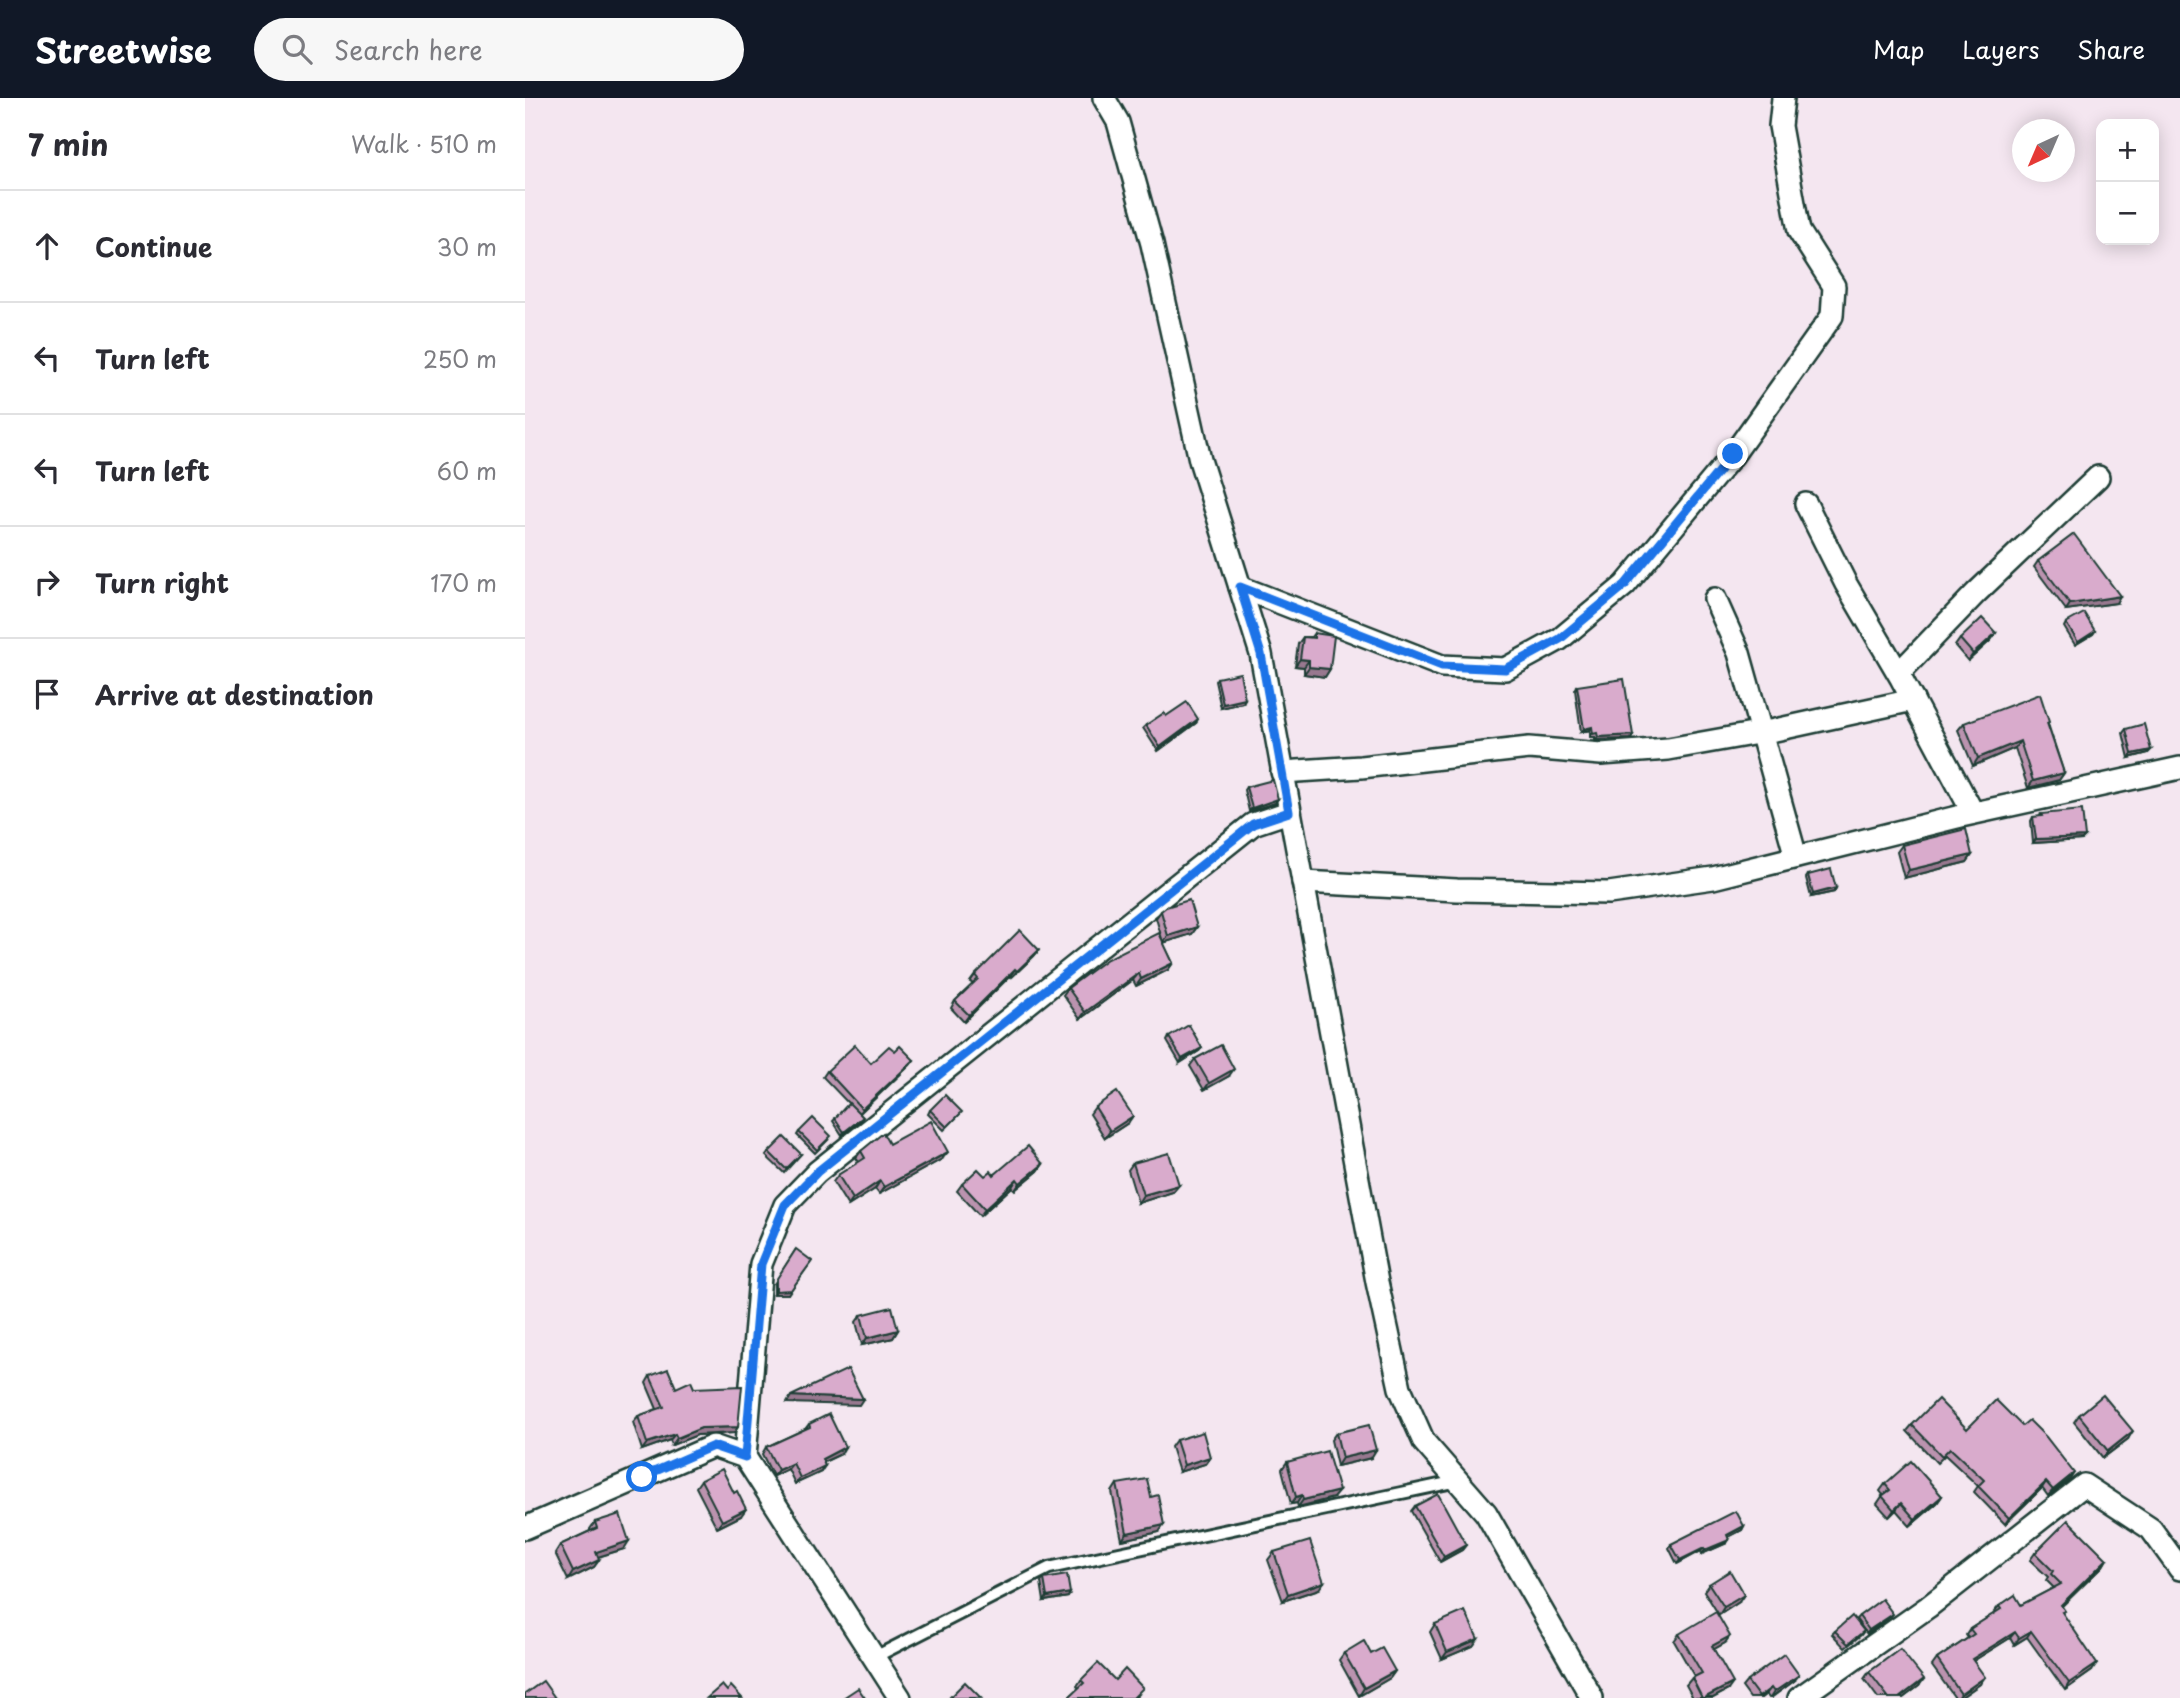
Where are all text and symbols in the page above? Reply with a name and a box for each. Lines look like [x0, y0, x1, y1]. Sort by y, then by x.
search box [254, 18, 744, 81]
text: Streetwise [35, 24, 212, 74]
icon: search [278, 30, 316, 68]
text: Search here [334, 30, 483, 69]
text: Map [1873, 31, 1924, 67]
text: Layers [1962, 31, 2039, 67]
text: Share [2077, 31, 2145, 67]
north arrow [2012, 119, 2075, 182]
map controls [2096, 119, 2159, 245]
button: + [2096, 119, 2159, 182]
text: 7 min [28, 121, 109, 166]
text: Walk · 510 m [351, 126, 497, 161]
button: − [2096, 182, 2159, 245]
icon: ahead [28, 227, 66, 265]
text: Continue [95, 227, 212, 266]
text: 30 m [436, 229, 497, 264]
icon: left [28, 339, 66, 377]
text: Turn left [95, 339, 210, 378]
text: 250 m [423, 341, 497, 376]
route end [1717, 438, 1748, 469]
icon: left [28, 451, 66, 489]
text: Turn left [95, 451, 210, 490]
text: 60 m [437, 453, 497, 488]
icon: right [28, 563, 66, 601]
text: Turn right [95, 563, 229, 602]
text: 170 m [430, 565, 497, 600]
icon: arrive [28, 675, 66, 713]
text: Arrive at destination [95, 675, 374, 714]
route start [626, 1461, 657, 1492]

